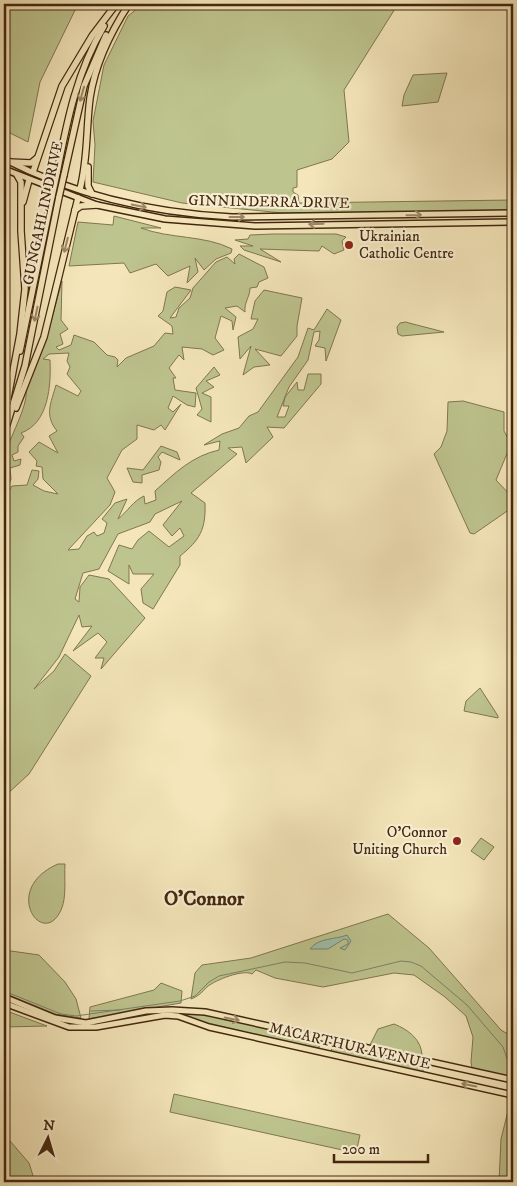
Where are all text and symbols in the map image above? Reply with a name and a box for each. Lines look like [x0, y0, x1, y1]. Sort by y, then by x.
one-way arrow [76, 86, 86, 102]
street label: GUNGAHLIN DRIVE [18, 139, 68, 287]
street label: GINNINDERRA DRIVE [188, 191, 350, 213]
one-way arrow [131, 201, 147, 211]
one-way arrow [406, 210, 422, 219]
one-way arrow [228, 212, 244, 222]
one-way arrow [308, 220, 324, 229]
place label: Ukrainian Catholic Centre [359, 227, 454, 263]
one-way arrow [61, 237, 70, 253]
marker: Ukrainian Catholic Centre [343, 239, 355, 251]
one-way arrow [30, 305, 40, 321]
place label: O'Connor Uniting Church [352, 823, 447, 859]
marker: O'Connor Uniting Church [451, 835, 463, 847]
district label: O'Connor [164, 887, 245, 912]
one-way arrow [224, 1014, 240, 1024]
street label: MACARTHUR AVENUE [267, 1018, 433, 1074]
one-way arrow [462, 1080, 478, 1089]
north arrow [22, 1114, 72, 1164]
text: N [43, 1117, 56, 1136]
scale bar [334, 1131, 428, 1163]
text: 200 m [342, 1140, 380, 1159]

